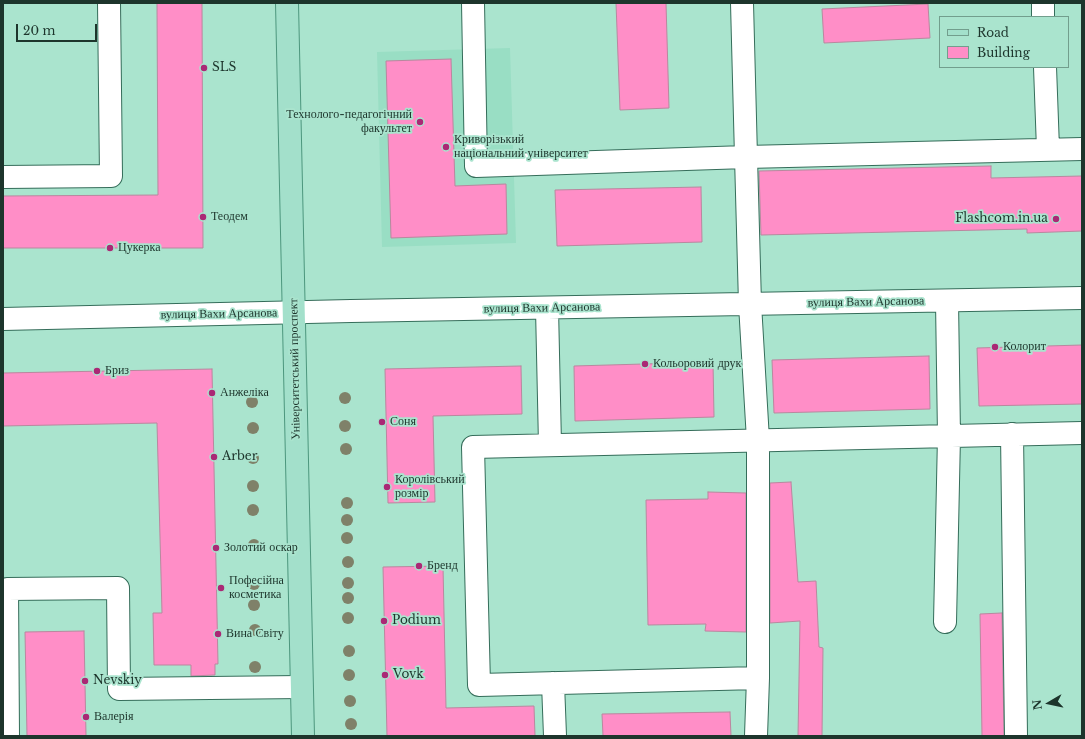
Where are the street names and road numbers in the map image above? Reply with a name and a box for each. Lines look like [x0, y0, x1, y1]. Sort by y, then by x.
street label: вулиця Вахи Арсанова [808, 294, 924, 310]
street label: Університетський проспект [287, 298, 303, 440]
street label: вулиця Вахи Арсанова [484, 300, 600, 316]
street label: вулиця Вахи Арсанова [161, 306, 277, 322]

